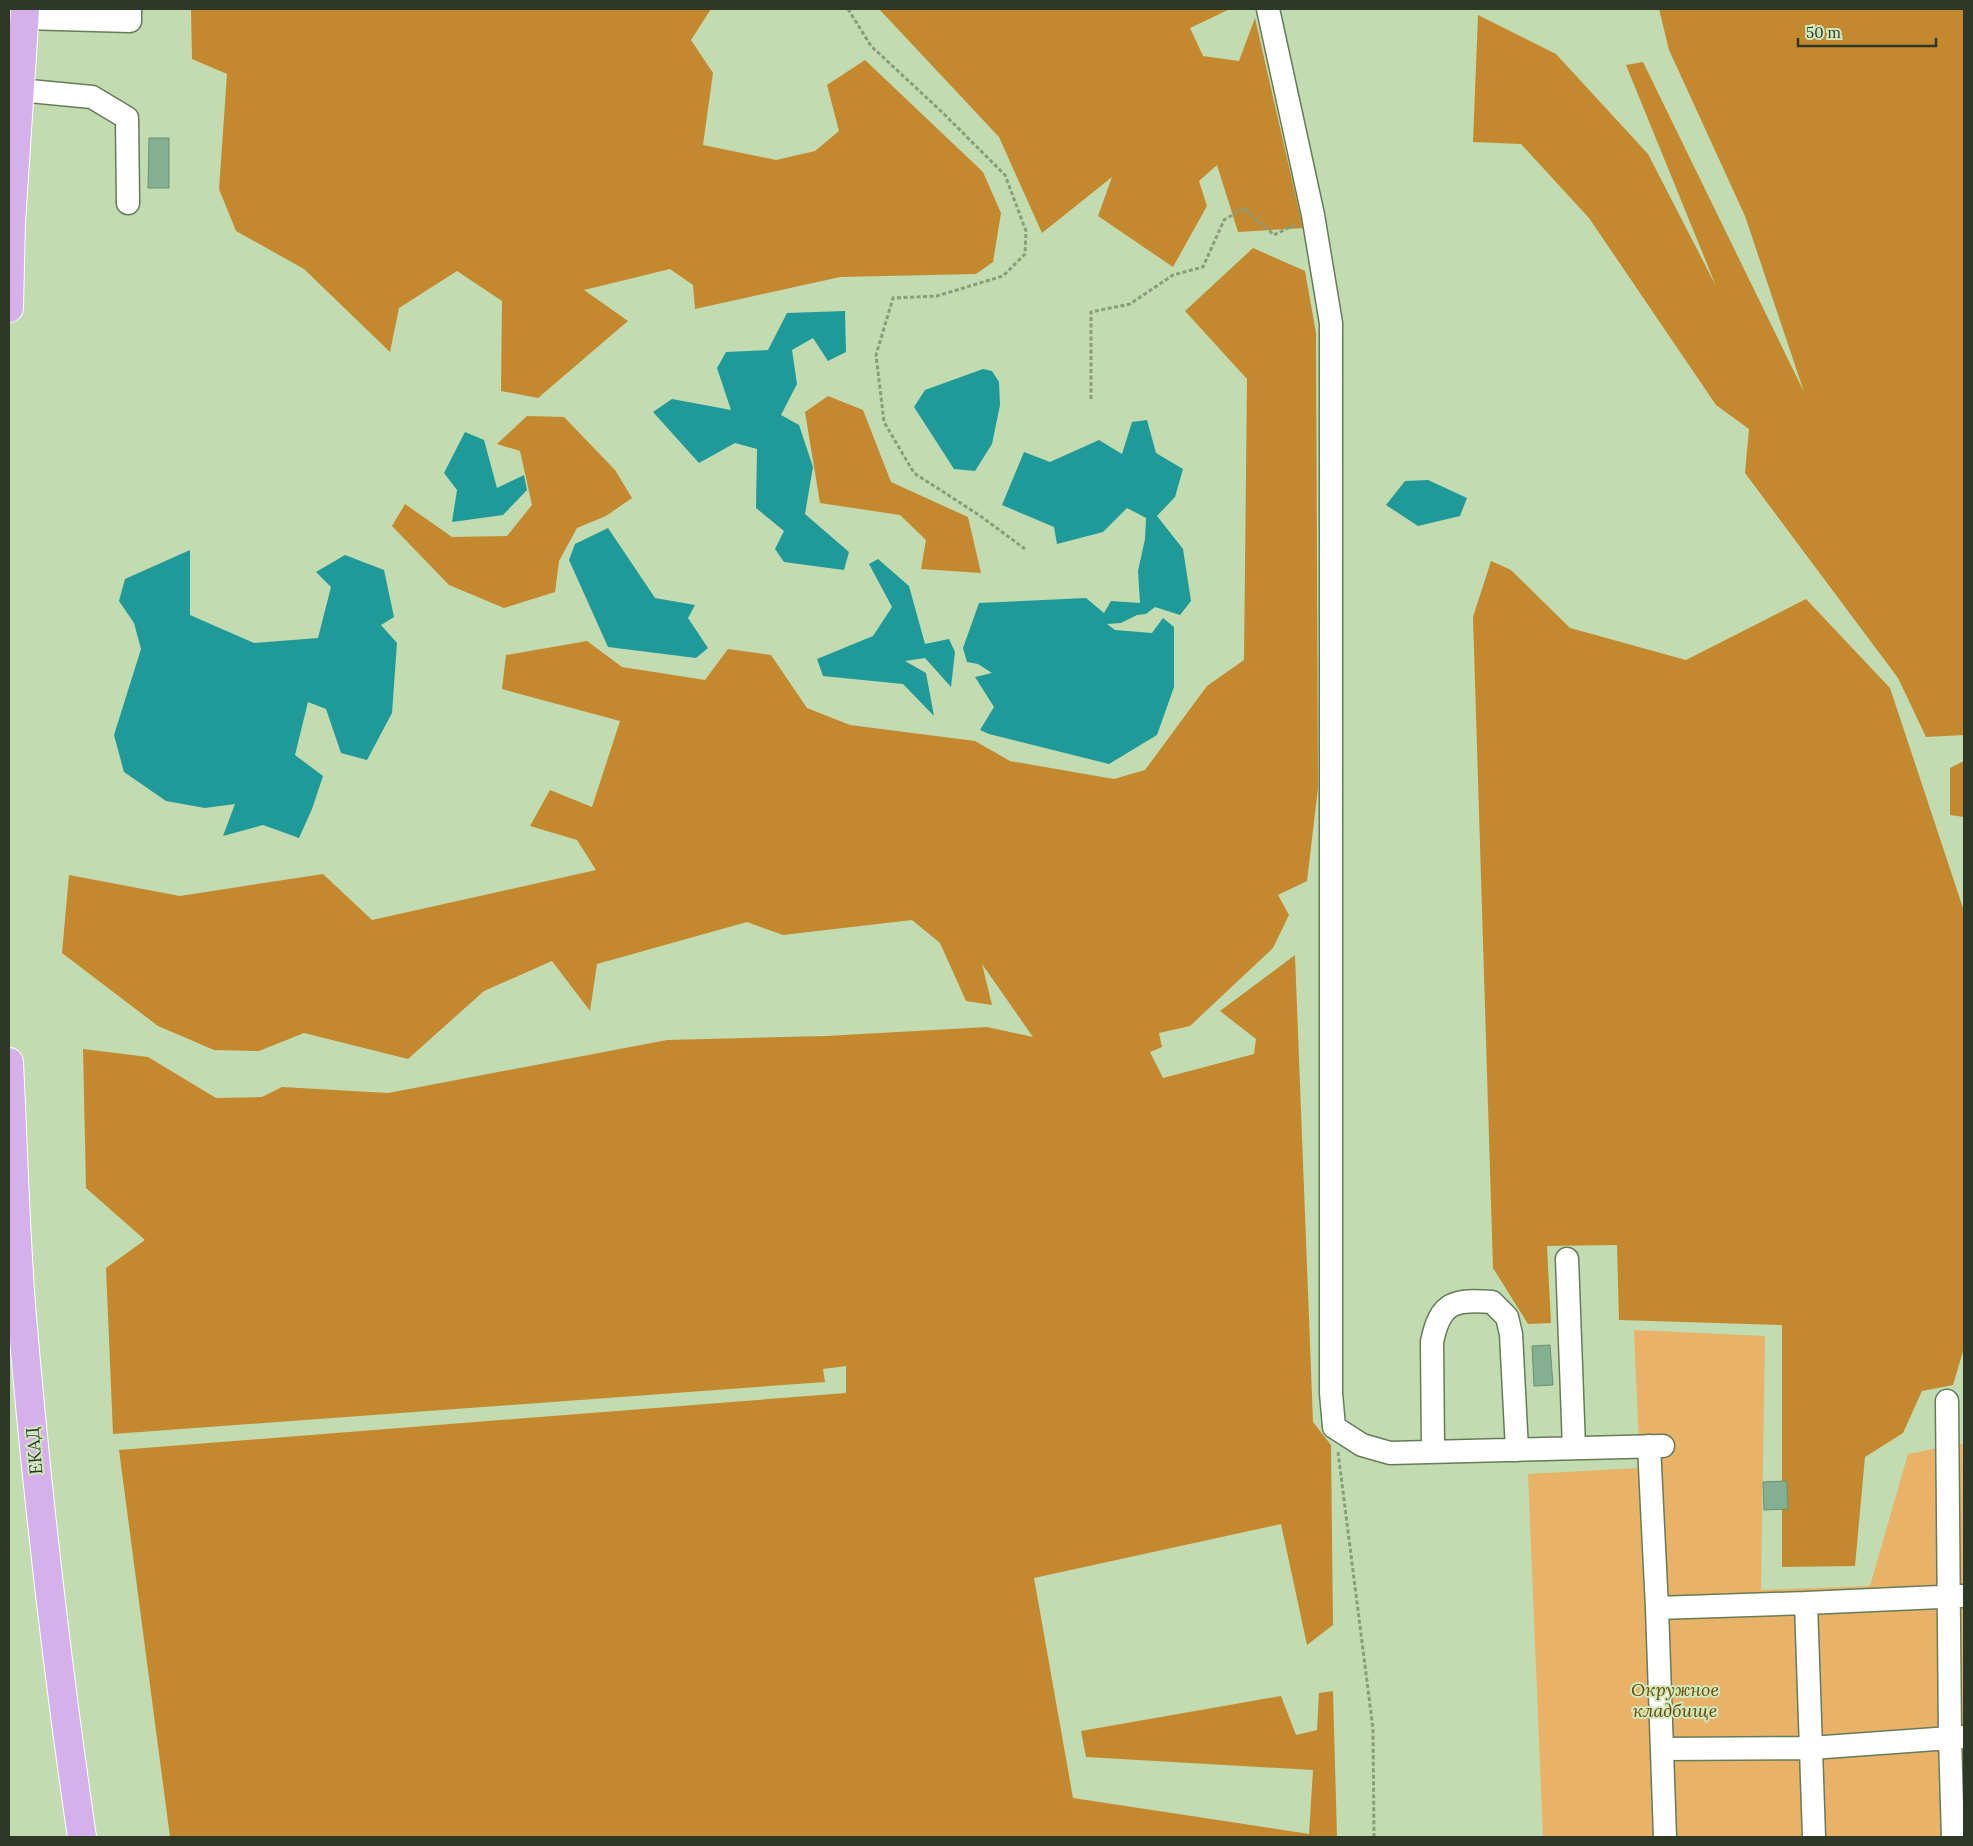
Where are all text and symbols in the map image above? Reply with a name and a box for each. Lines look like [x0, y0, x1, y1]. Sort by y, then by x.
scale bar [1798, 15, 1936, 47]
text: 50 m [1806, 23, 1841, 42]
street label: ЕКАД [20, 1426, 48, 1476]
park label: Окружное кладбище [1631, 1678, 1719, 1722]

